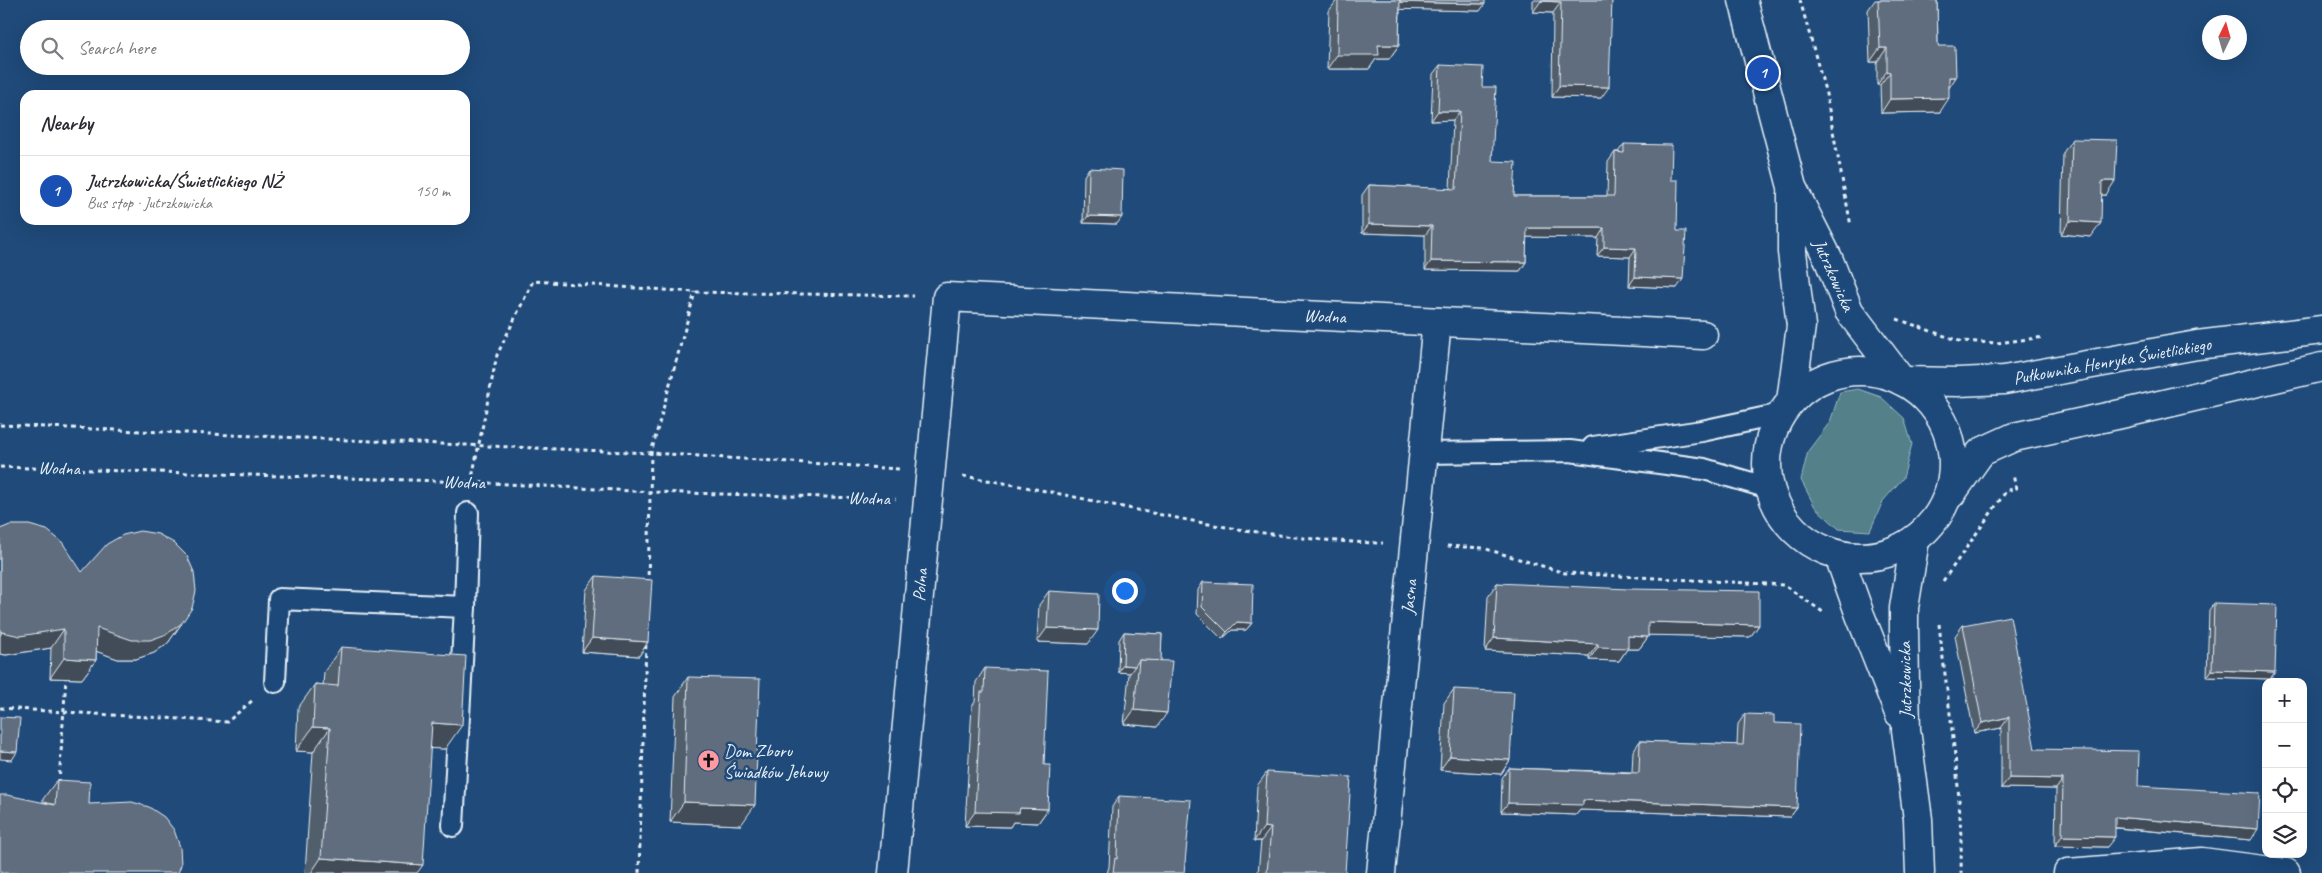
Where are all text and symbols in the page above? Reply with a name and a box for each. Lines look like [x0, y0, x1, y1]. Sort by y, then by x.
north arrow [2202, 15, 2247, 60]
search box [20, 20, 470, 75]
icon: search [38, 34, 66, 62]
text: Search here [78, 36, 155, 60]
pin: 1 [1747, 54, 1779, 92]
text: Nearby [40, 110, 93, 136]
text: Jutrzkowicka/Świetlickiego NŻ [87, 169, 282, 193]
text: 1 [52, 181, 60, 201]
text: 150 m [416, 181, 450, 201]
text: Bus stop · Jutrzkowicka [87, 193, 212, 213]
street label: Jutrzkowicka [1808, 235, 1860, 316]
street label: Wodna [1304, 304, 1348, 328]
street label: Pułkownika Henryka Świetlickiego [2011, 332, 2214, 389]
street label: Wodna [38, 456, 82, 480]
street label: Wodna [443, 470, 487, 494]
street label: Wodna [848, 486, 892, 510]
street label: Polna [908, 566, 933, 602]
street label: Jasna [1396, 577, 1422, 616]
your location [1112, 578, 1138, 604]
street label: Jutrzkowicka [1893, 640, 1917, 720]
map controls [2262, 678, 2307, 858]
button: + [2262, 678, 2307, 723]
button: − [2262, 723, 2307, 768]
place label: Dom Zboru Świadków Jehowy [724, 740, 829, 783]
church icon: Dom Zboru Świadków Jehowy [696, 749, 720, 773]
button: locate [2262, 768, 2307, 813]
button: layers [2262, 813, 2307, 858]

